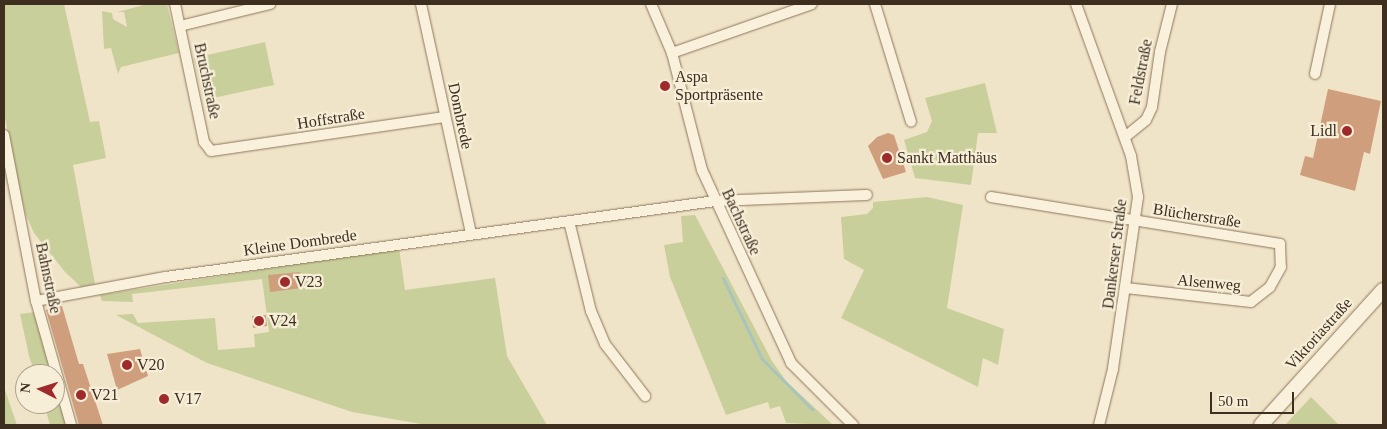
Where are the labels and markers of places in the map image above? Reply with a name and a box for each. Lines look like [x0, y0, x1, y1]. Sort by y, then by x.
place label: Aspa Sportpräsente [675, 67, 763, 105]
marker: Aspa Sportpräsente [659, 80, 671, 92]
place label: Lidl [1310, 121, 1337, 141]
marker: Lidl [1341, 125, 1353, 137]
place label: Sankt Matthäus [897, 148, 997, 168]
marker: Sankt Matthäus [881, 152, 893, 164]
place label: V23 [295, 272, 323, 292]
marker: V23 [279, 276, 291, 288]
place label: V24 [269, 311, 297, 331]
marker: V24 [253, 315, 265, 327]
place label: V20 [137, 355, 165, 375]
marker: V20 [121, 359, 133, 371]
place label: V21 [91, 385, 119, 405]
marker: V21 [75, 389, 87, 401]
place label: V17 [174, 389, 202, 409]
marker: V17 [158, 393, 170, 405]

